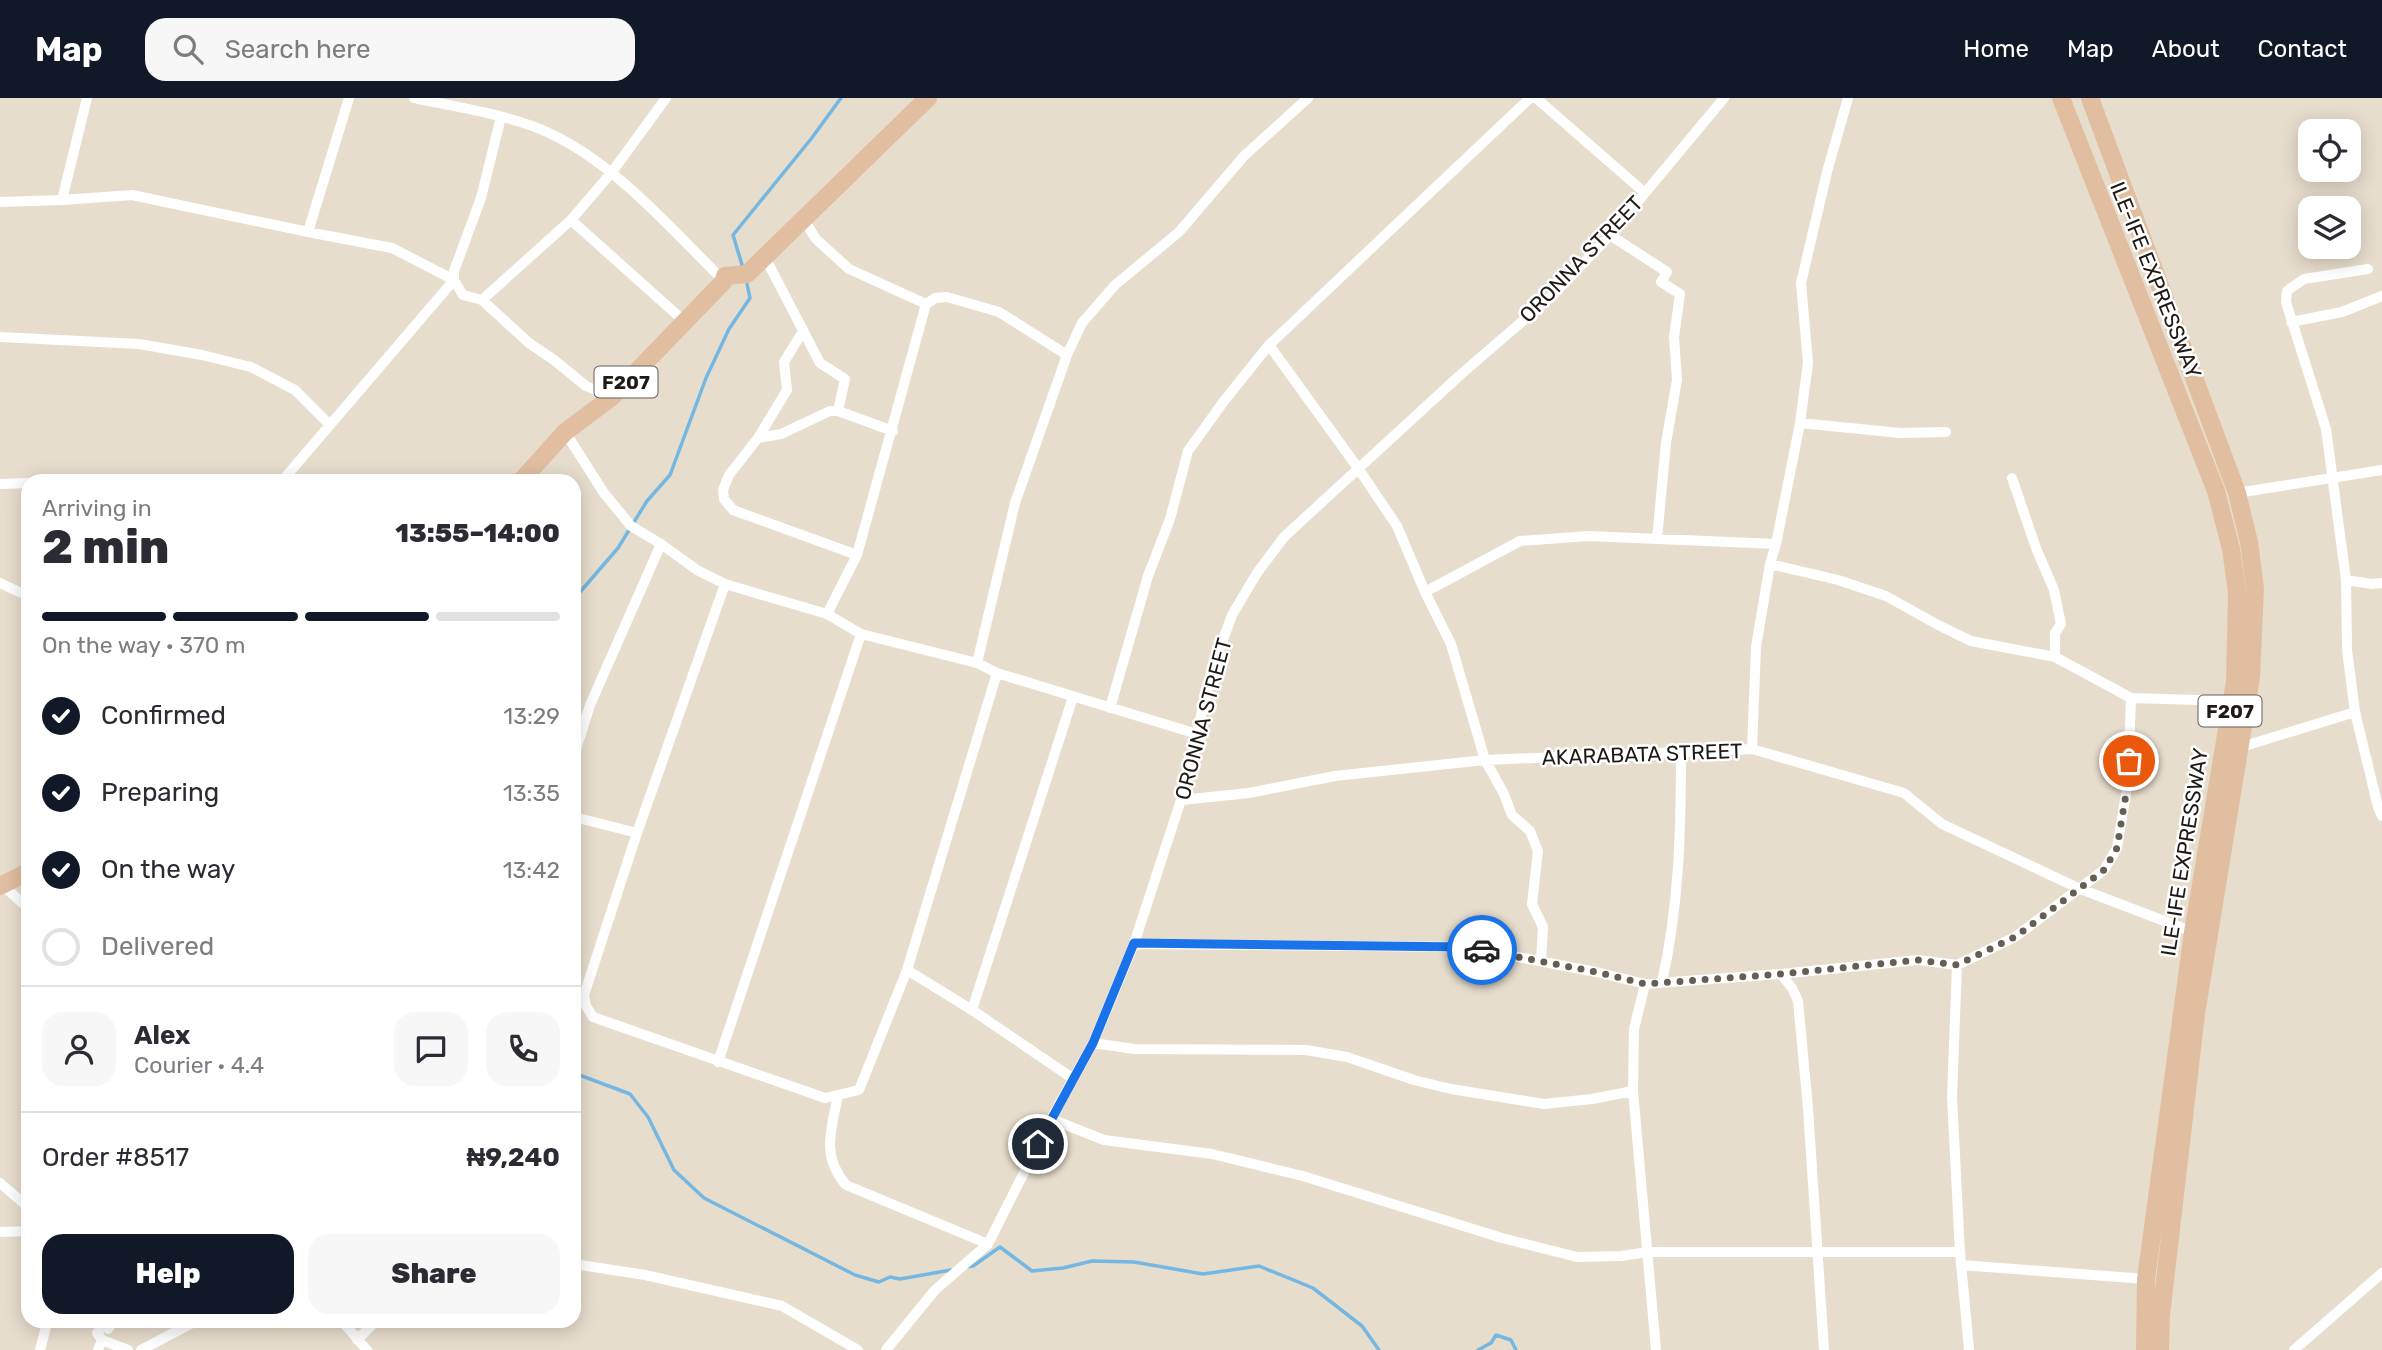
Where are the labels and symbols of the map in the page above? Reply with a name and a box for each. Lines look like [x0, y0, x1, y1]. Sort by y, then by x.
street label: ILE-IFE EXPRESSWAY [2105, 178, 2207, 382]
street label: ORONNA STREET [1514, 190, 1648, 328]
road number: F207 [594, 366, 658, 398]
street label: ORONNA STREET [1169, 635, 1237, 803]
road number: F207 [2198, 696, 2262, 726]
pin [2099, 731, 2159, 791]
street label: AKARABATA STREET [1541, 738, 1743, 770]
street label: ILE-IFE EXPRESSWAY [2155, 746, 2213, 958]
courier [1447, 915, 1517, 985]
pin [1008, 1114, 1068, 1174]

